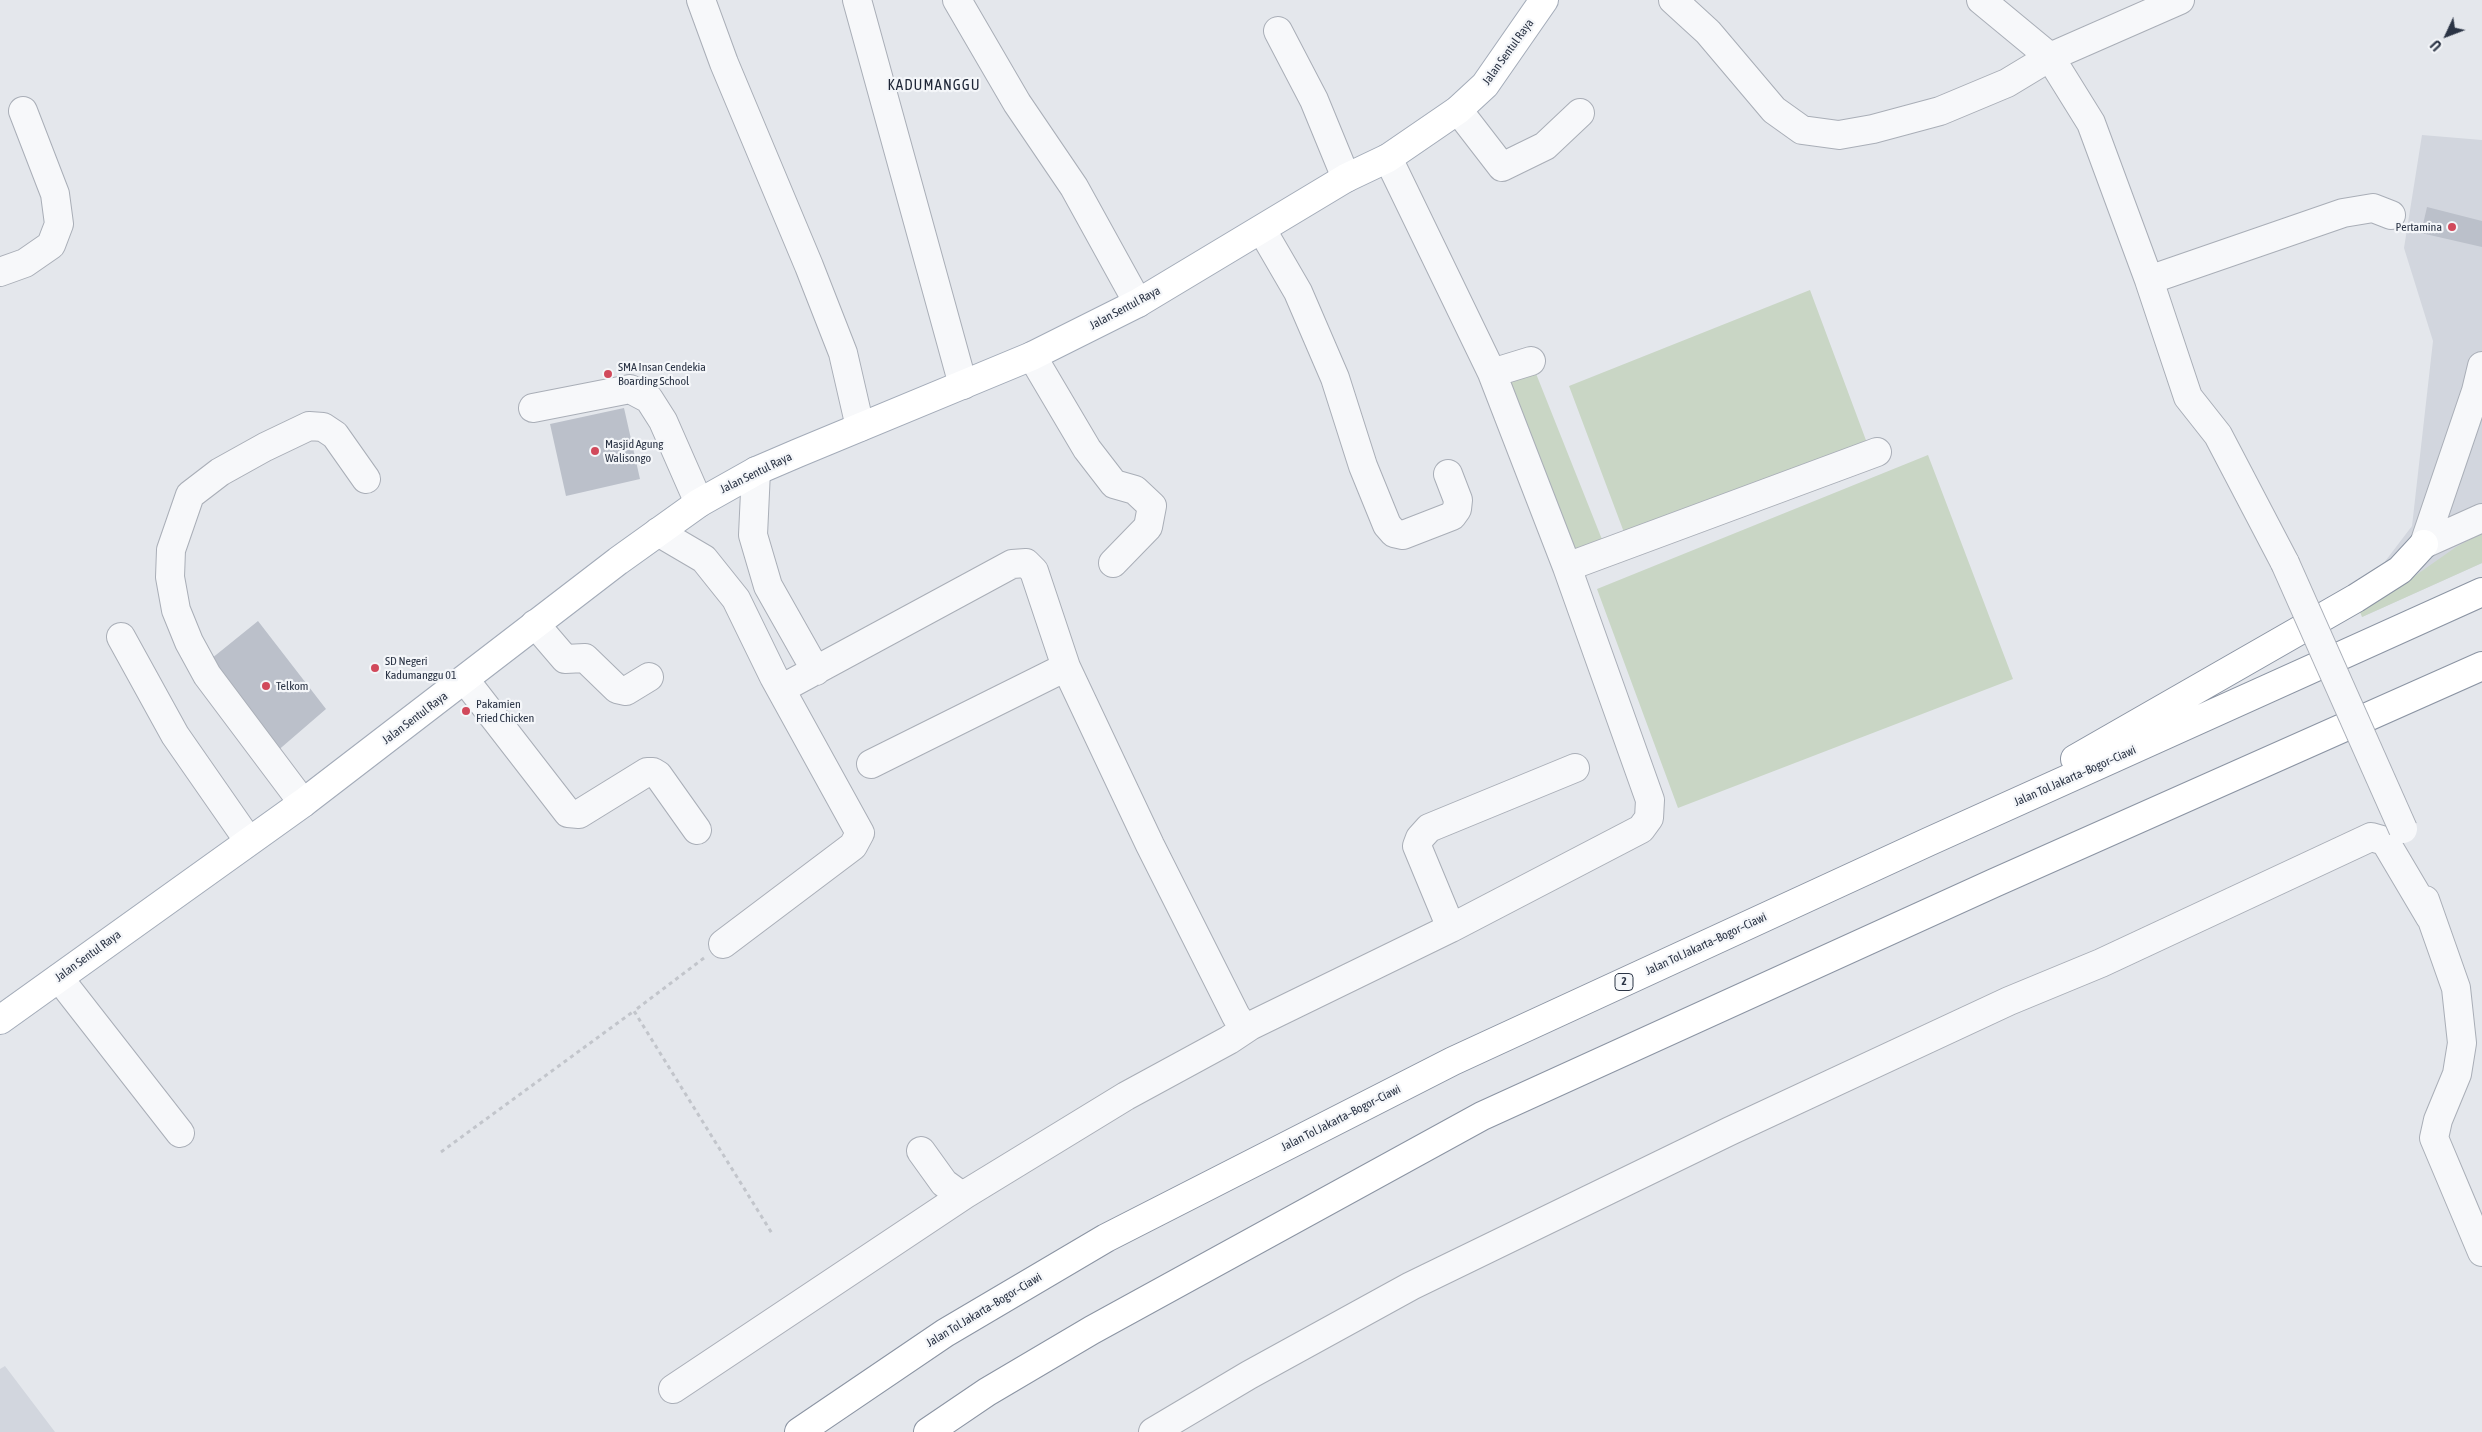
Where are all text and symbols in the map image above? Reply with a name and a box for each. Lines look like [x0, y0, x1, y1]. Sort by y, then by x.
north arrow [2422, 10, 2472, 60]
street label: Jalan Sentul Raya [1479, 16, 1537, 88]
text: U [2427, 37, 2445, 54]
district label: KADUMANGGU [886, 76, 982, 94]
place label: Pertamina [2396, 220, 2442, 234]
marker: Pertamina [2446, 221, 2458, 233]
street label: Jalan Sentul Raya [1087, 283, 1163, 333]
place label: SMA Insan Cendekia Boarding School [618, 360, 706, 388]
marker: SMA Insan Cendekia Boarding School [602, 368, 614, 380]
place label: Masjid Agung Walisongo [605, 437, 664, 465]
marker: Masjid Agung Walisongo [589, 445, 601, 457]
street label: Jalan Sentul Raya [718, 449, 794, 497]
place label: SD Negeri Kadumanggu 01 [385, 654, 457, 682]
marker: SD Negeri Kadumanggu 01 [369, 662, 381, 674]
place label: Telkom [276, 679, 308, 693]
marker: Telkom [260, 680, 272, 692]
street label: Jalan Sentul Raya [380, 689, 450, 747]
place label: Pakamien Fried Chicken [476, 697, 534, 725]
marker: Pakamien Fried Chicken [460, 705, 472, 717]
street label: Jalan Tol Jakarta–Bogor–Ciawi [2012, 743, 2138, 809]
street label: Jalan Tol Jakarta–Bogor–Ciawi [1643, 910, 1769, 978]
street label: Jalan Sentul Raya [52, 927, 124, 985]
road number: 2 [1615, 974, 1633, 990]
street label: Jalan Tol Jakarta–Bogor–Ciawi [1279, 1082, 1403, 1154]
street label: Jalan Tol Jakarta–Bogor–Ciawi [924, 1270, 1044, 1350]

